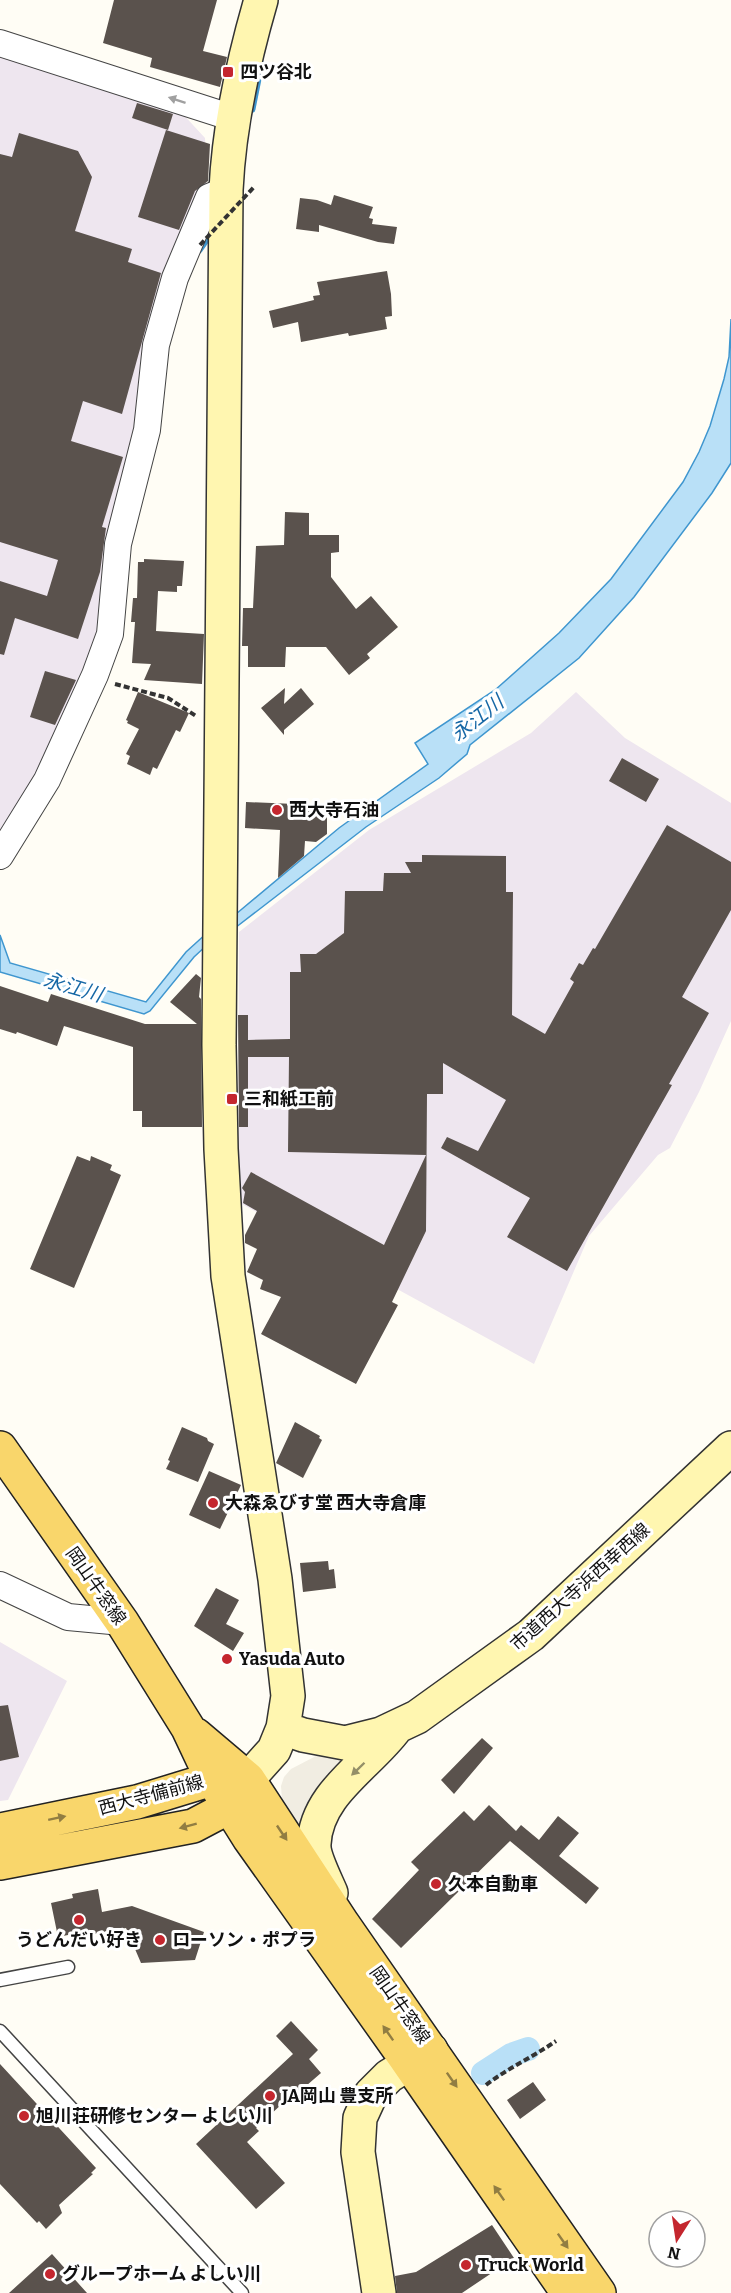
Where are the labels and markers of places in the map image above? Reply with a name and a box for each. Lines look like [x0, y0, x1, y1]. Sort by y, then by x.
place label: 四ツ谷北 [240, 61, 312, 83]
marker: 四ツ谷北 [221, 65, 235, 79]
place label: 西大寺石油 [289, 799, 379, 821]
marker: 西大寺石油 [270, 803, 284, 817]
place label: 三和紙工前 [244, 1088, 334, 1110]
marker: 三和紙工前 [225, 1092, 239, 1106]
place label: 大森ゑびす堂 西大寺倉庫 [225, 1492, 426, 1514]
marker: 大森ゑびす堂 西大寺倉庫 [206, 1496, 220, 1510]
place label: Yasuda Auto [239, 1648, 345, 1670]
marker: Yasuda Auto [220, 1652, 234, 1666]
place label: 久本自動車 [448, 1873, 538, 1895]
marker: 久本自動車 [429, 1877, 443, 1891]
marker: うどんだい好き [72, 1913, 86, 1927]
place label: うどんだい好き [16, 1929, 142, 1951]
place label: ローソン・ポプラ [172, 1929, 316, 1951]
marker: ローソン・ポプラ [153, 1933, 167, 1947]
place label: JA岡山 豊支所 [281, 2085, 393, 2107]
marker: JA岡山 豊支所 [263, 2089, 277, 2103]
place label: 旭川荘研修センター よしい川 [36, 2105, 273, 2127]
marker: 旭川荘研修センター よしい川 [17, 2109, 31, 2123]
place label: Truck World [478, 2254, 584, 2276]
marker: Truck World [459, 2258, 473, 2272]
place label: グループホーム よしい川 [62, 2263, 262, 2285]
marker: グループホーム よしい川 [43, 2267, 57, 2281]

